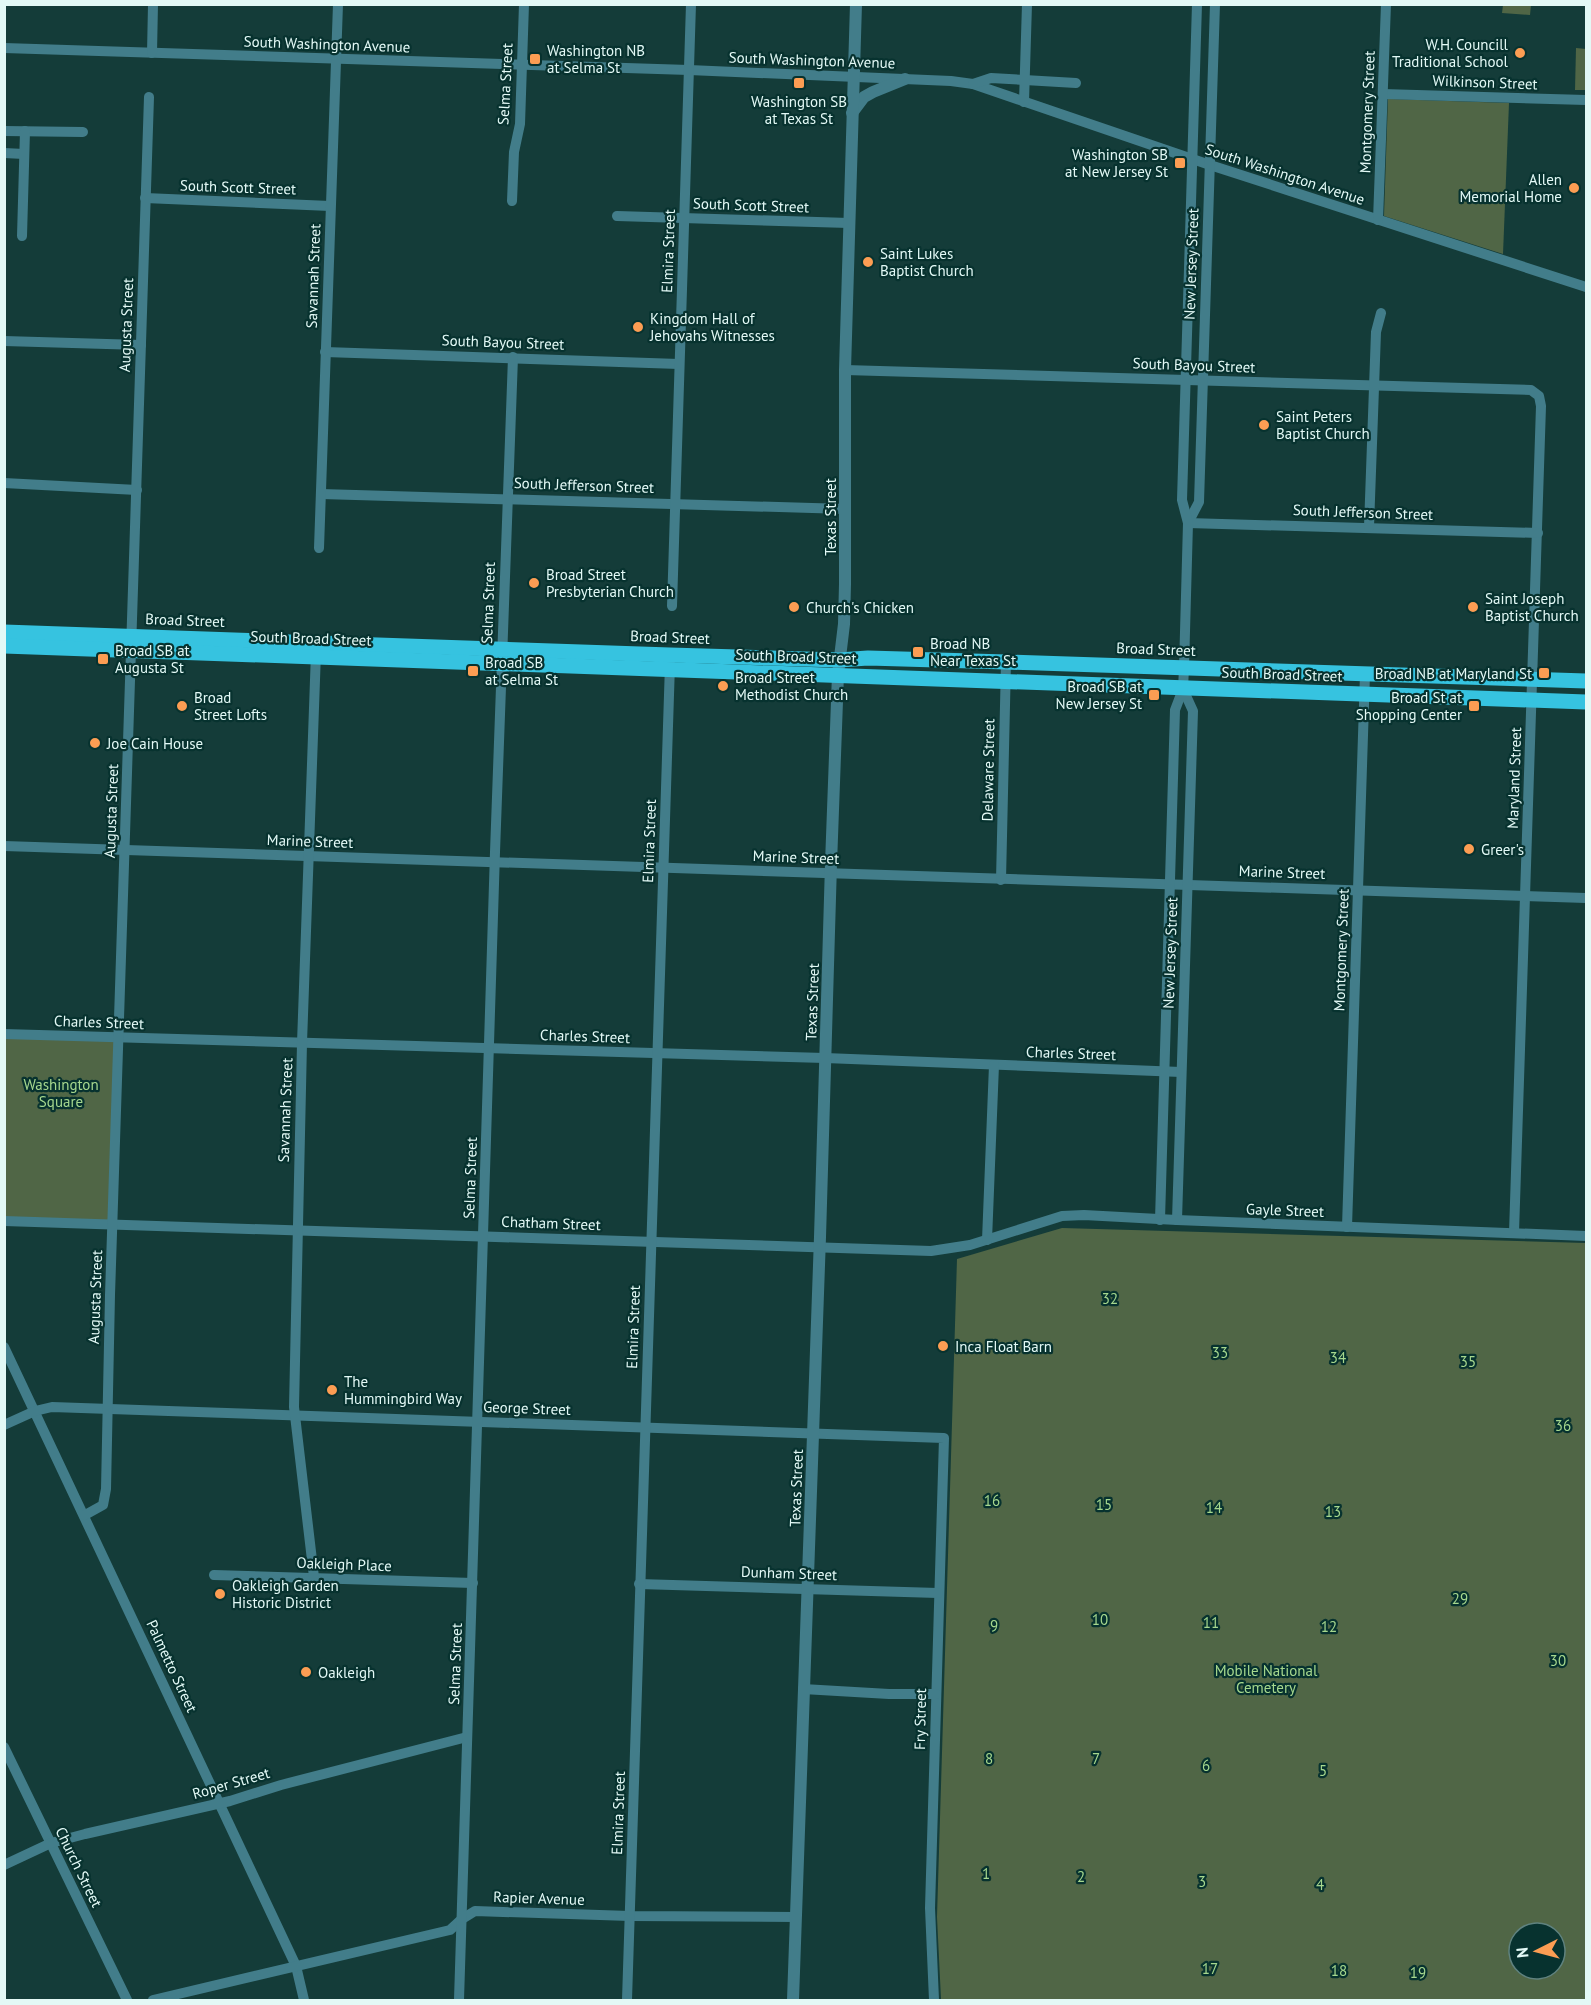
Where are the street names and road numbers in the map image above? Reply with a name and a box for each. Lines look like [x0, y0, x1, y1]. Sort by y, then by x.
street label: South Washington Avenue [243, 32, 411, 56]
street label: Selma Street [493, 43, 517, 125]
street label: South Washington Avenue [728, 48, 896, 72]
street label: Montgomery Street [1355, 50, 1379, 174]
street label: Wilkinson Street [1432, 71, 1538, 93]
street label: South Washington Avenue [1203, 139, 1367, 209]
street label: South Scott Street [180, 175, 296, 199]
street label: South Scott Street [693, 193, 809, 217]
street label: New Jersey Street [1180, 208, 1202, 320]
street label: Elmira Street [657, 209, 679, 293]
street label: Savannah Street [302, 223, 324, 329]
street label: Augusta Street [115, 278, 137, 372]
street label: South Bayou Street [441, 330, 565, 354]
street label: South Bayou Street [1132, 353, 1256, 377]
street label: South Jefferson Street [514, 473, 654, 497]
street label: Texas Street [821, 478, 840, 556]
street label: South Jefferson Street [1293, 500, 1433, 524]
street label: Selma Street [477, 562, 499, 644]
street label: Broad Street [145, 609, 225, 631]
street label: South Broad Street [250, 626, 372, 650]
street label: Broad Street [630, 626, 710, 648]
street label: Broad Street [1116, 638, 1196, 660]
street label: South Broad Street [735, 644, 857, 668]
street label: South Broad Street [1221, 662, 1343, 686]
street label: Delaware Street [978, 718, 998, 822]
street label: Maryland Street [1503, 727, 1525, 829]
street label: Augusta Street [100, 764, 122, 858]
street label: Elmira Street [638, 799, 660, 883]
street label: Marine Street [266, 830, 354, 852]
street label: Marine Street [752, 846, 840, 868]
street label: Marine Street [1238, 861, 1326, 883]
street label: Montgomery Street [1329, 888, 1353, 1012]
street label: New Jersey Street [1159, 897, 1181, 1009]
street label: Texas Street [801, 963, 823, 1041]
street label: Charles Street [54, 1011, 144, 1033]
street label: Charles Street [540, 1025, 630, 1047]
street label: Charles Street [1026, 1042, 1116, 1064]
street label: Savannah Street [274, 1057, 296, 1163]
street label: Selma Street [459, 1137, 481, 1219]
street label: Gayle Street [1246, 1199, 1324, 1221]
street label: Chatham Street [501, 1212, 601, 1234]
street label: Augusta Street [84, 1250, 106, 1344]
street label: Elmira Street [622, 1285, 644, 1369]
street label: George Street [483, 1397, 571, 1419]
street label: Texas Street [785, 1449, 807, 1527]
street label: Oakleigh Place [296, 1553, 392, 1575]
street label: Dunham Street [741, 1562, 837, 1584]
street label: Palmetto Street [142, 1617, 202, 1715]
street label: Selma Street [444, 1623, 466, 1705]
street label: Fry Street [910, 1688, 930, 1750]
street label: Roper Street [190, 1763, 272, 1803]
street label: Elmira Street [607, 1771, 629, 1855]
street label: Church Street [51, 1824, 107, 1910]
street label: Rapier Avenue [493, 1887, 585, 1909]

